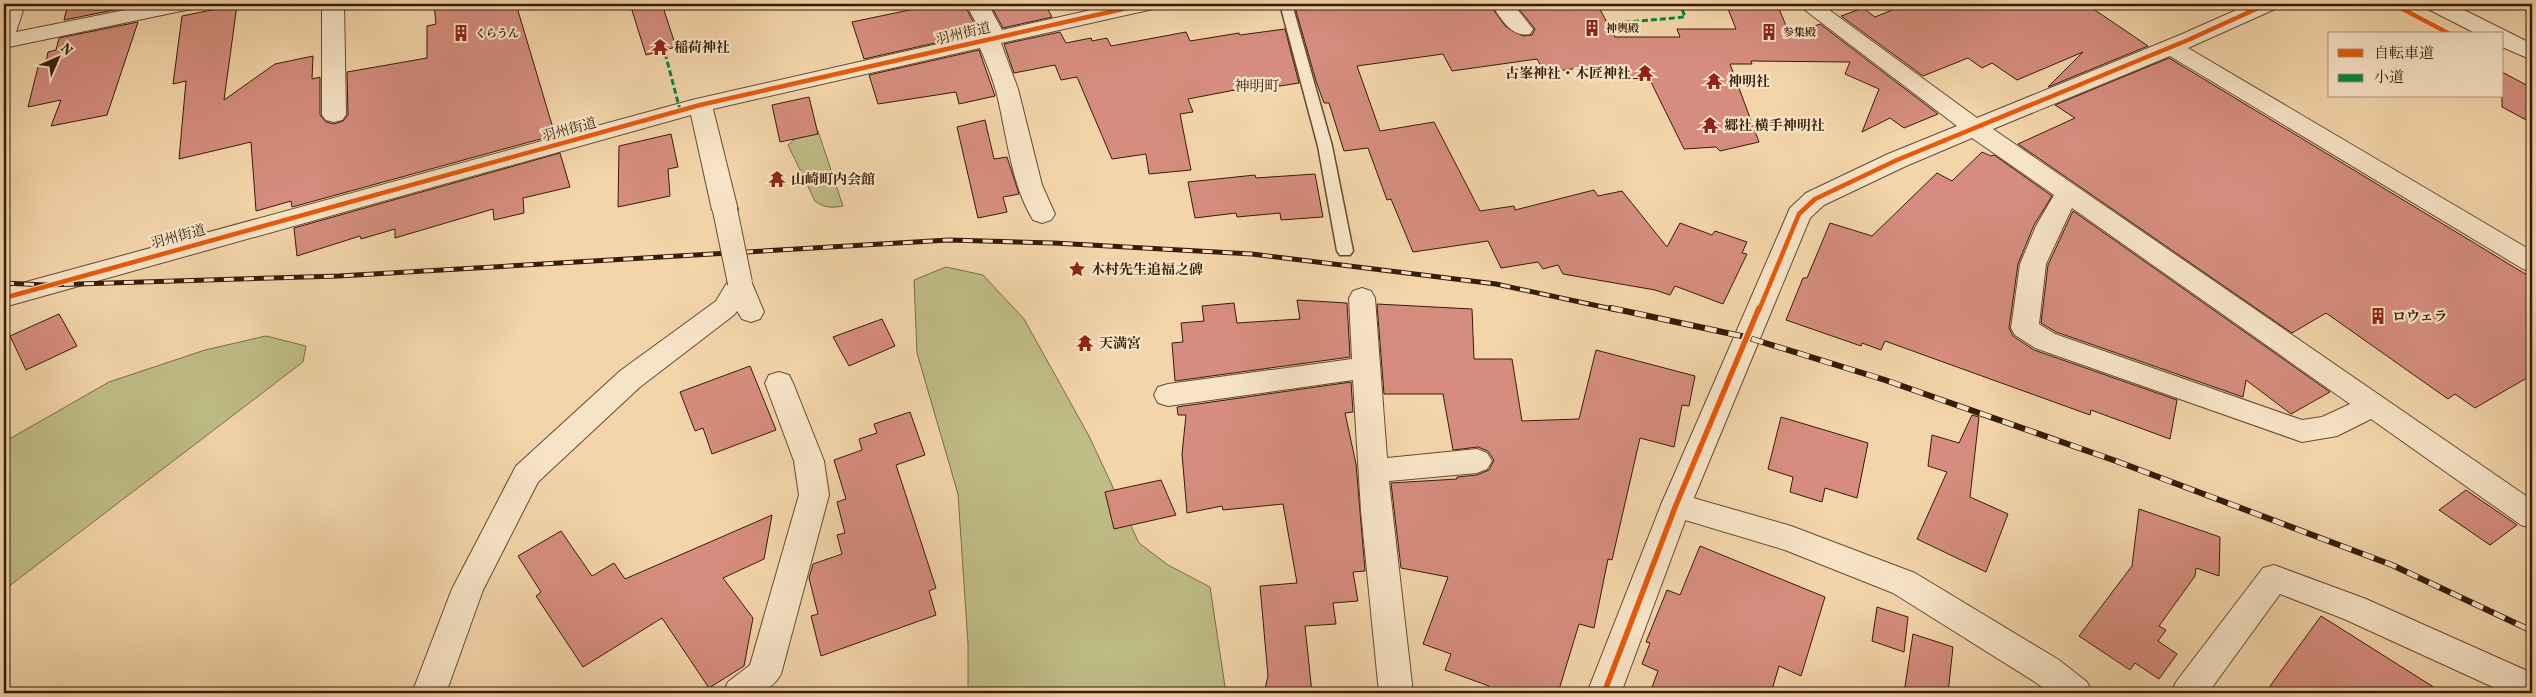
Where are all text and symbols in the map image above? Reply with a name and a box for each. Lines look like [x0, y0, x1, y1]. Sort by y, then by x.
building icon: 神輿殿 [1582, 18, 1602, 38]
street label: 羽州街道 [934, 19, 993, 50]
place label: 神輿殿 [1606, 22, 1639, 37]
building icon: 参集殿 [1759, 22, 1779, 42]
building icon: くらうん [451, 23, 471, 43]
place label: 参集殿 [1783, 26, 1816, 41]
place label: くらうん [475, 27, 519, 42]
north arrow [32, 32, 82, 82]
legend [2328, 32, 2504, 98]
temple icon: 稲荷神社 [650, 37, 670, 57]
place label: 稲荷神社 [674, 39, 730, 58]
text: N [56, 40, 76, 60]
text: 自転車道 [2374, 44, 2434, 65]
temple icon: 古峯神社・木匠神社 [1635, 63, 1655, 83]
place label: 古峯神社・木匠神社 [1505, 65, 1631, 84]
text: 小道 [2374, 68, 2404, 89]
temple icon: 神明社 [1704, 71, 1724, 91]
place label: 神明社 [1728, 73, 1770, 92]
district label: 神明町 [1234, 77, 1280, 98]
street label: 羽州街道 [540, 114, 599, 147]
temple icon: 郷社 横手神明社 [1700, 115, 1720, 135]
place label: 郷社 横手神明社 [1724, 117, 1825, 136]
temple icon: 山崎町内会館 [767, 169, 787, 189]
place label: 山崎町内会館 [791, 171, 875, 190]
street label: 羽州街道 [149, 221, 208, 254]
place icon: 木村先生追福之碑 [1067, 259, 1087, 279]
place label: 木村先生追福之碑 [1091, 261, 1203, 280]
building icon: ロウェラ [2368, 306, 2388, 326]
place label: ロウェラ [2392, 308, 2447, 327]
temple icon: 天満宮 [1075, 333, 1095, 353]
place label: 天満宮 [1099, 335, 1141, 354]

